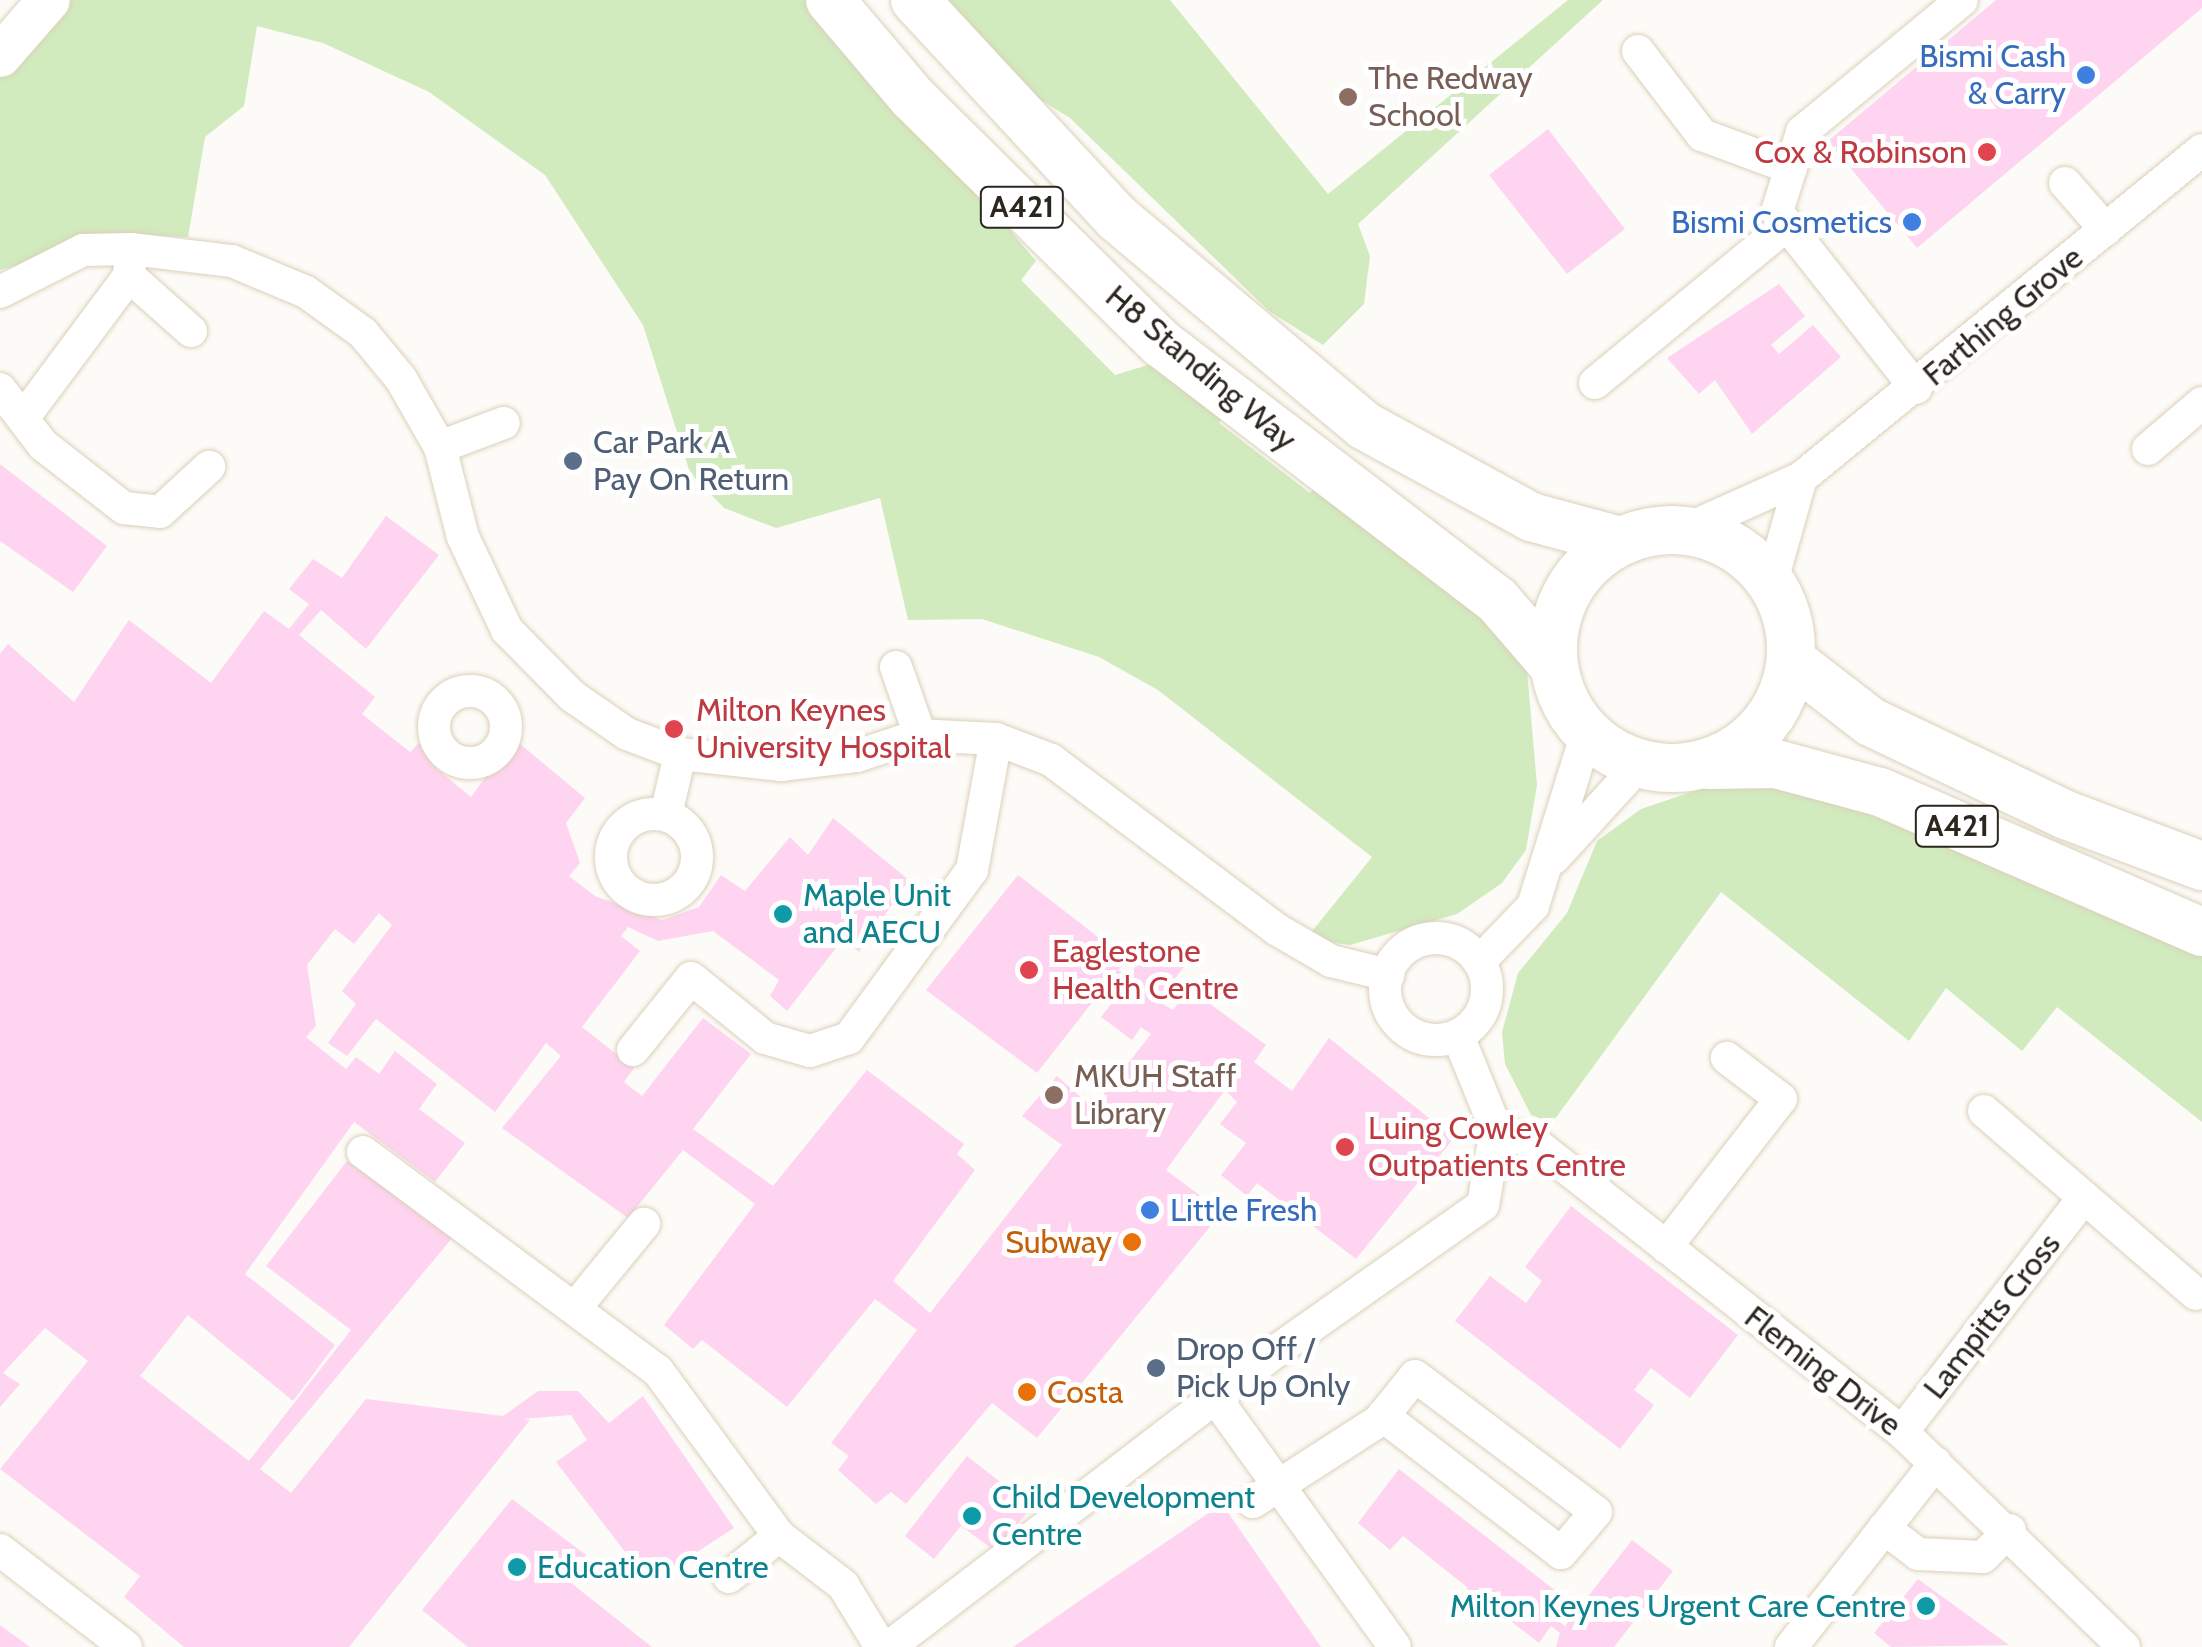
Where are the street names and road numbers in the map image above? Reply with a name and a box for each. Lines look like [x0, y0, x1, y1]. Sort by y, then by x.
road number: A421 [980, 182, 1064, 232]
street label: Farthing Grove [1915, 238, 2091, 394]
street label: H8 Standing Way [1098, 277, 1304, 459]
road number: A421 [1914, 801, 2000, 851]
street label: Lampitts Cross [1916, 1226, 2068, 1406]
street label: Fleming Drive [1737, 1298, 1909, 1444]

